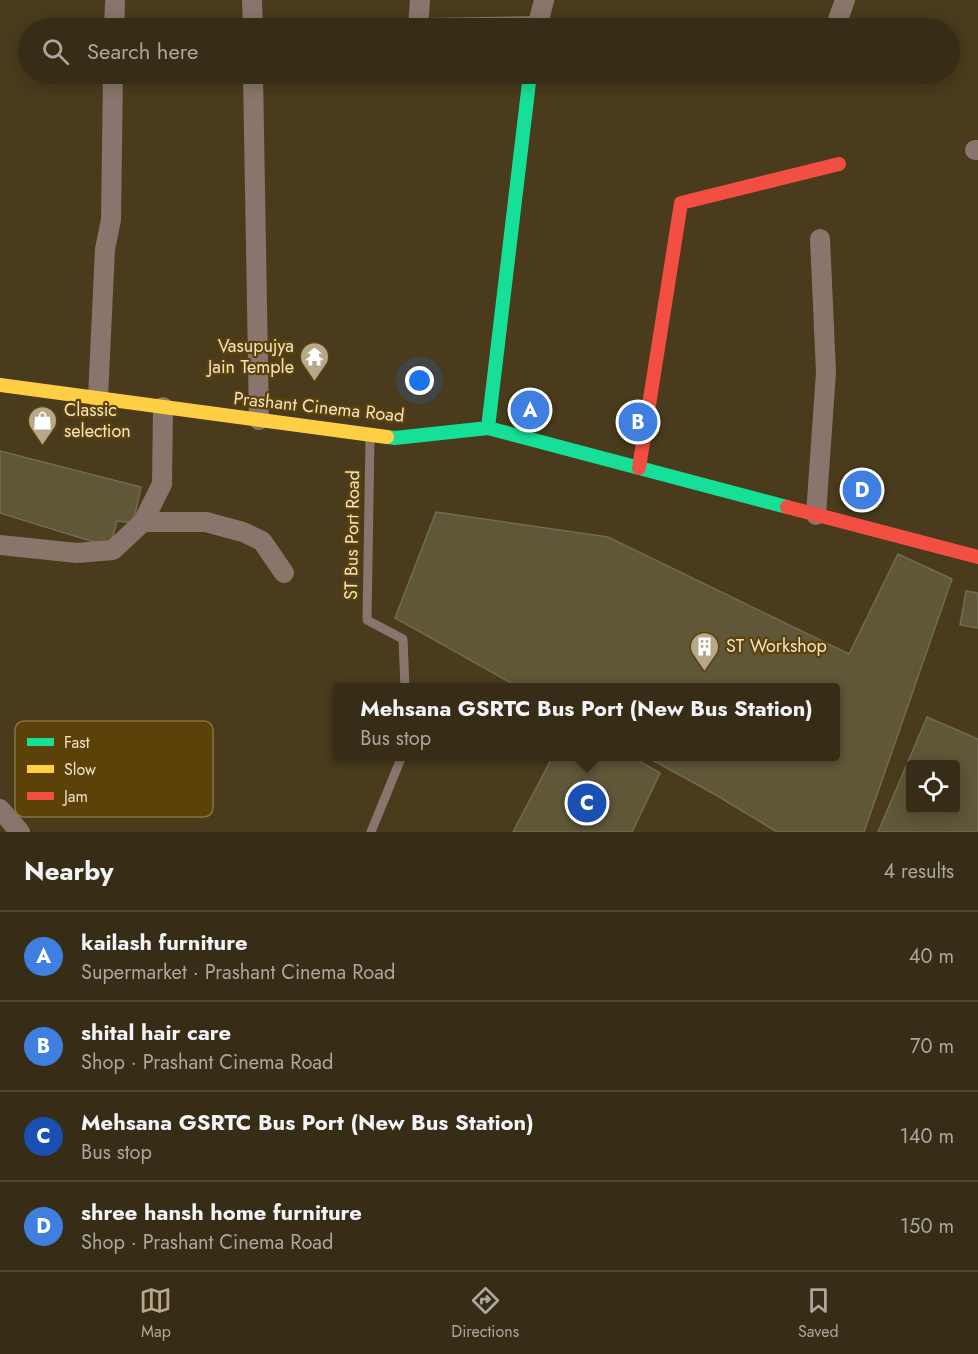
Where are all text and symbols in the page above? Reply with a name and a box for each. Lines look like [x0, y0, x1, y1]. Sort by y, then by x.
search box [18, 18, 960, 84]
icon: search [39, 35, 72, 68]
text: Search here [87, 35, 198, 67]
place label: Vasupujya Jain Temple [206, 333, 294, 380]
temple icon: Vasupujya Jain Temple [299, 340, 331, 382]
your location [405, 366, 434, 395]
street label: Prashant Cinema Road [232, 385, 406, 429]
pin: A [510, 388, 550, 432]
place label: Classic selection [64, 397, 131, 444]
pin: B [618, 400, 658, 444]
shop icon: Classic selection [27, 404, 59, 446]
pin: D [842, 468, 882, 512]
street label: ST Bus Port Road [338, 470, 366, 600]
building icon: ST Workshop [689, 630, 721, 672]
place label: ST Workshop [726, 633, 827, 659]
popup [333, 683, 840, 761]
text: Mehsana GSRTC Bus Port (New Bus Station) [360, 692, 813, 724]
legend [15, 721, 213, 817]
text: Bus stop [360, 724, 431, 753]
text: Fast [64, 731, 90, 754]
text: Slow [64, 758, 96, 781]
map controls [906, 760, 960, 814]
button: locate [906, 760, 960, 814]
pin: C [568, 780, 606, 826]
text: Jam [62, 785, 88, 808]
text: Nearby [24, 852, 113, 890]
text: 4 results [883, 857, 954, 886]
text: kailash furniture [81, 926, 248, 958]
text: A [36, 942, 51, 971]
text: 40 m [909, 942, 954, 971]
text: Supermarket · Prashant Cinema Road [81, 958, 395, 987]
text: shital hair care [81, 1016, 231, 1048]
text: B [37, 1032, 50, 1061]
text: 70 m [910, 1032, 954, 1061]
text: Shop · Prashant Cinema Road [81, 1048, 333, 1077]
text: Mehsana GSRTC Bus Port (New Bus Station) [81, 1106, 534, 1138]
text: C [36, 1122, 51, 1151]
text: 140 m [900, 1122, 954, 1151]
text: Bus stop [81, 1138, 152, 1167]
text: shree hansh home furniture [81, 1196, 362, 1228]
text: D [36, 1212, 51, 1241]
text: 150 m [900, 1212, 954, 1241]
text: Shop · Prashant Cinema Road [81, 1228, 333, 1257]
tab: Map [139, 1284, 172, 1343]
tab: Directions [451, 1284, 519, 1343]
tab: Saved [798, 1284, 839, 1343]

